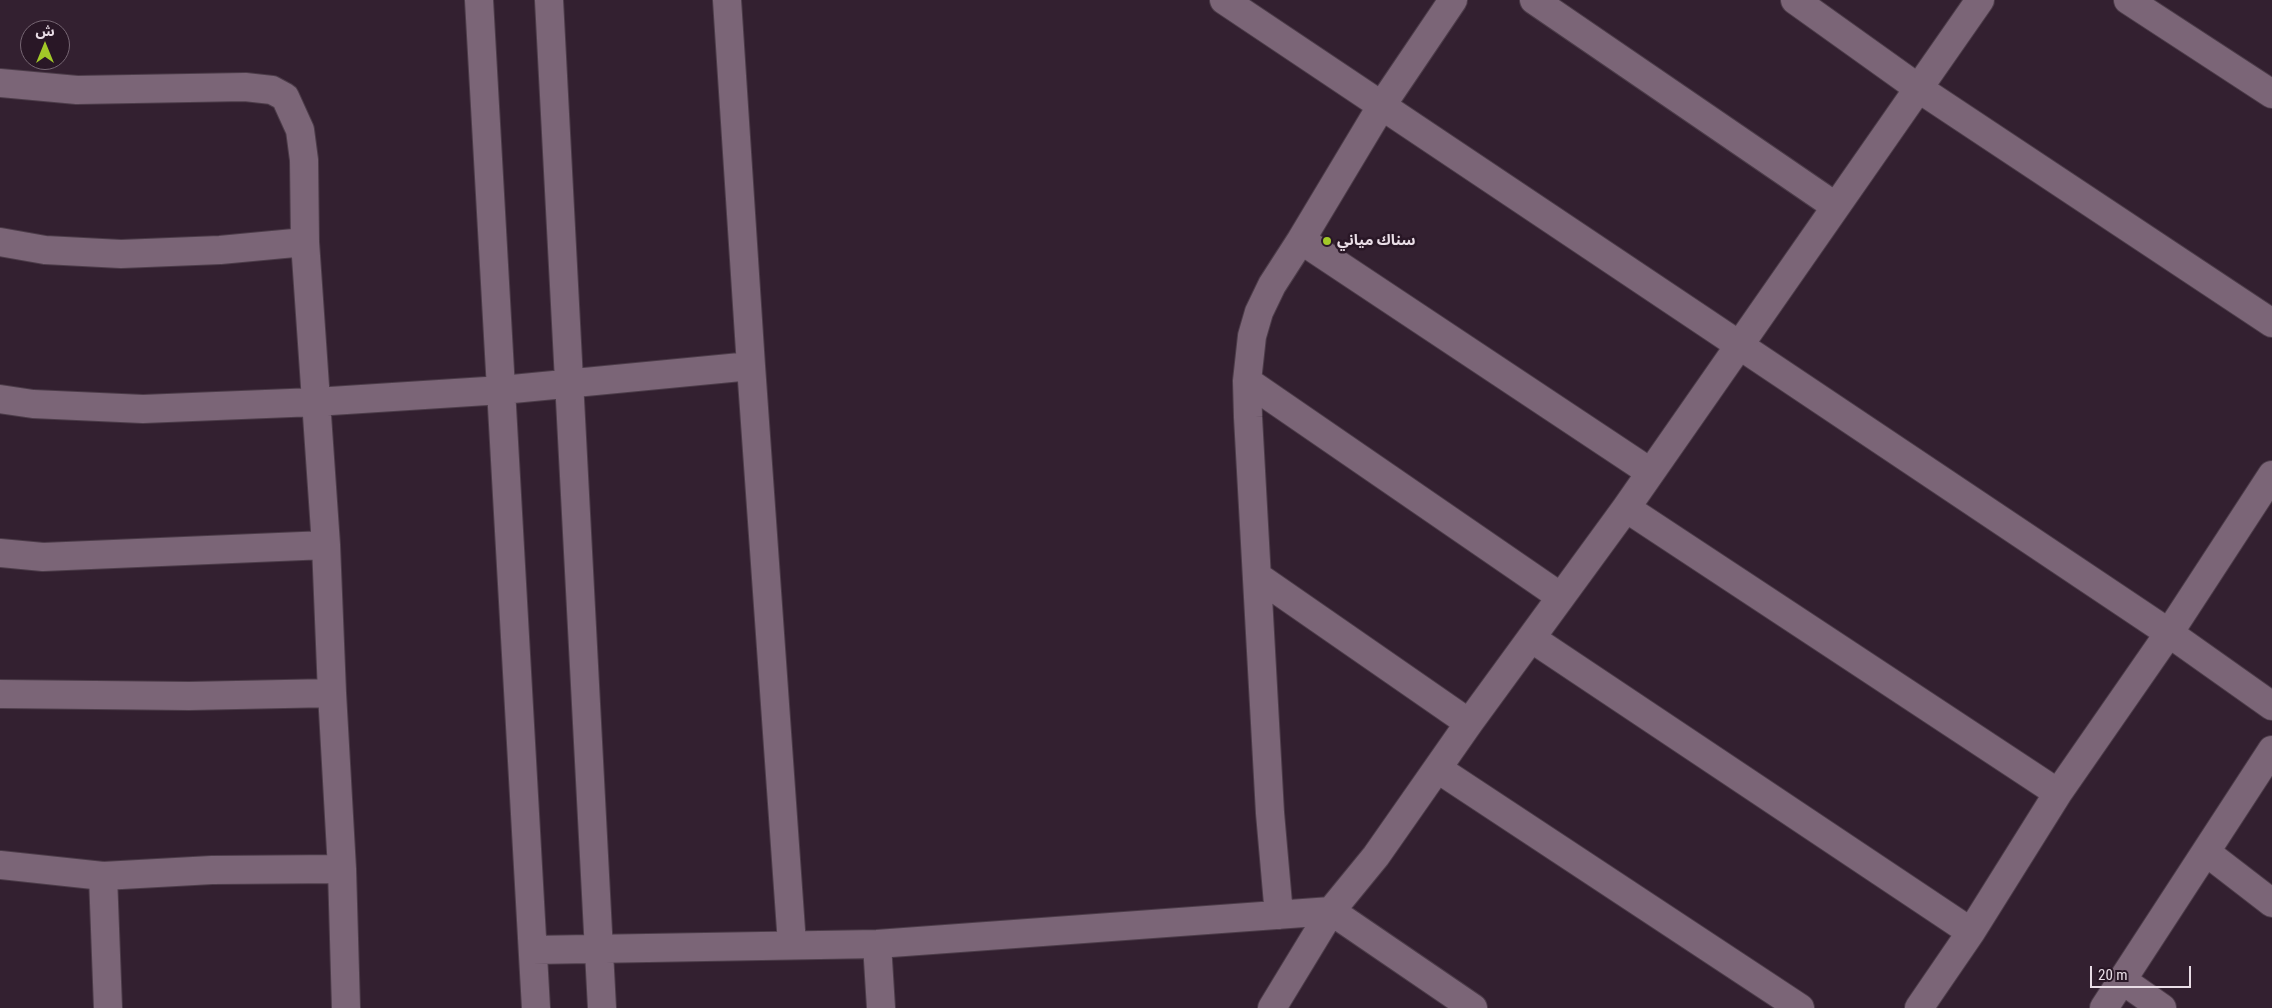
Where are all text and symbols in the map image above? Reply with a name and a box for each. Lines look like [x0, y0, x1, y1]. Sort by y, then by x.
north arrow [20, 20, 70, 70]
text: ش [35, 23, 55, 39]
place label: سناك مياني [1337, 232, 1416, 250]
marker: سناك مياني [1321, 235, 1333, 247]
scale bar [2092, 956, 2193, 988]
text: 20 m [2098, 966, 2128, 984]

